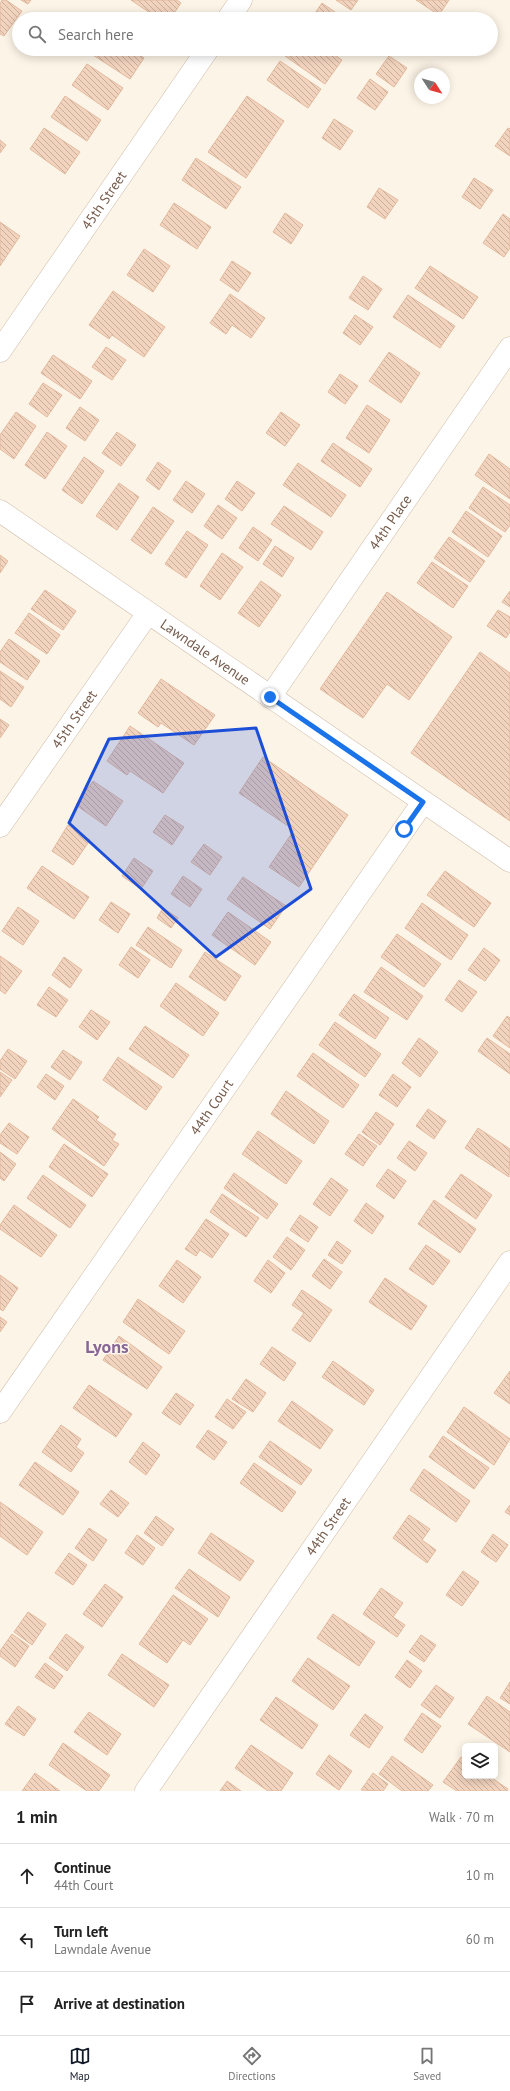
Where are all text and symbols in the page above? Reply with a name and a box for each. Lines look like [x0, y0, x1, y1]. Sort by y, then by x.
search box [12, 12, 498, 56]
icon: search [26, 23, 48, 45]
text: Search here [58, 25, 134, 44]
north arrow [414, 68, 450, 104]
street label: 45th Street [77, 167, 130, 233]
street label: 44th Place [365, 491, 416, 554]
street label: Lawndale Avenue [157, 615, 254, 689]
street label: 45th Street [48, 686, 101, 752]
route end [261, 688, 279, 706]
route start [395, 820, 413, 838]
street label: 44th Court [186, 1076, 237, 1139]
district label: Lyons [85, 1335, 129, 1358]
street label: 44th Street [301, 1494, 355, 1559]
map controls [462, 1743, 498, 1779]
button: layers [462, 1743, 498, 1779]
text: 1 min [16, 1806, 57, 1828]
text: Walk · 70 m [429, 1809, 494, 1826]
text: Continue [54, 1858, 111, 1877]
icon: ahead [16, 1865, 38, 1887]
text: 10 m [466, 1867, 494, 1884]
text: 44th Court [54, 1877, 113, 1894]
text: Turn left [54, 1922, 108, 1941]
icon: left [16, 1929, 38, 1951]
text: 60 m [466, 1931, 494, 1948]
text: Lawndale Avenue [54, 1941, 151, 1958]
icon: arrive [16, 1993, 38, 2015]
text: Arrive at destination [54, 1994, 185, 2013]
tab: Map [69, 2045, 91, 2083]
tab: Directions [228, 2045, 276, 2083]
tab: Saved [413, 2045, 441, 2083]

